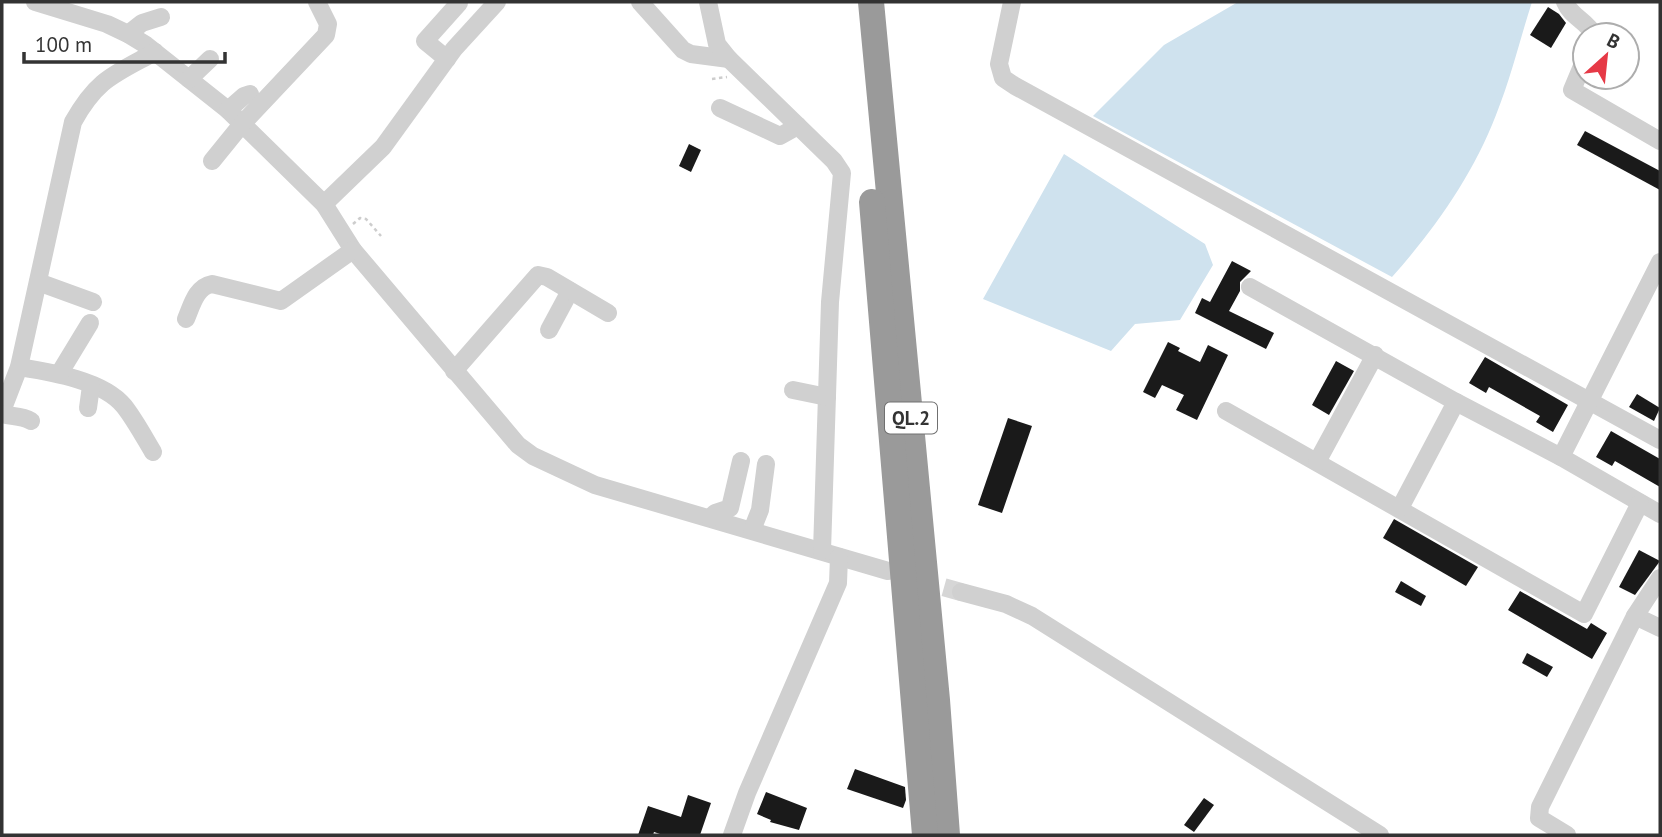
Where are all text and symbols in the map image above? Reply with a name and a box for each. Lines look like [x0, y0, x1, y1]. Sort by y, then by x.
scale bar [24, 21, 226, 65]
north arrow [1571, 21, 1641, 91]
text: B [1603, 28, 1624, 54]
text: 100 m [35, 31, 92, 58]
road number: QL.2 [885, 402, 937, 434]

